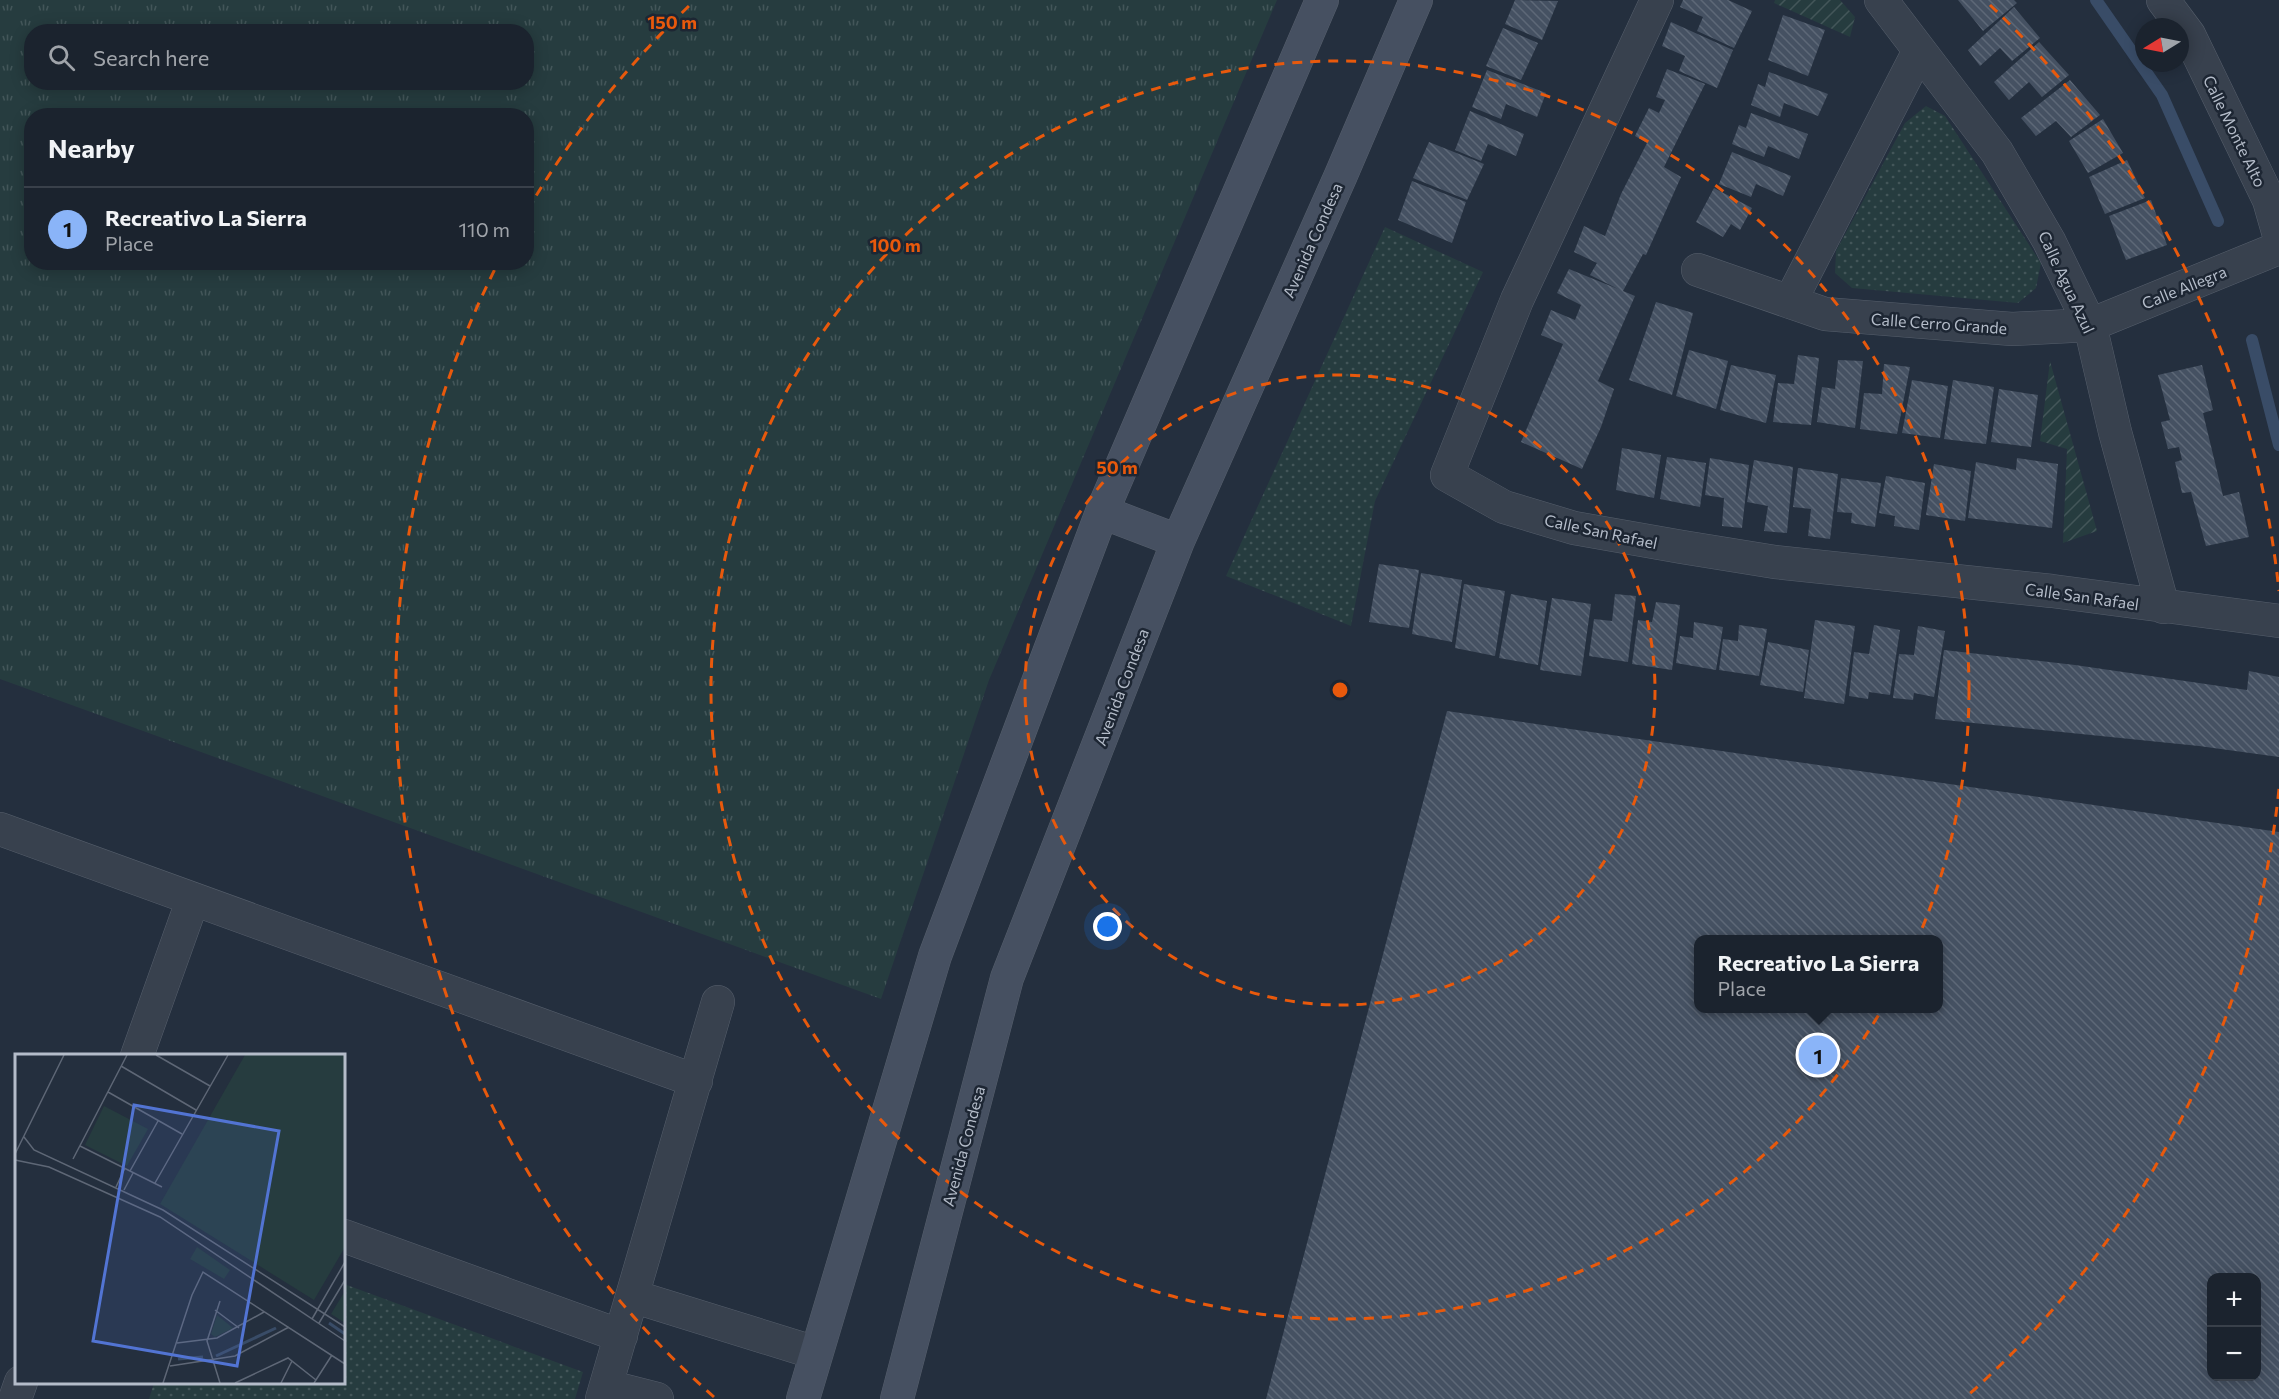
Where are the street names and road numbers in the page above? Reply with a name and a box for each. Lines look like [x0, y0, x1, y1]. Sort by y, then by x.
street label: Calle Monte Alto [2200, 72, 2270, 190]
street label: Avenida Condesa [1278, 180, 1346, 300]
street label: Calle Agua Azul [2035, 228, 2099, 336]
street label: Calle Allegra [2139, 261, 2229, 313]
street label: Calle Cerro Grande [1870, 309, 2008, 337]
street label: Calle San Rafael [1543, 510, 1659, 552]
street label: Calle San Rafael [2024, 579, 2140, 613]
street label: Avenida Condesa [1090, 626, 1152, 748]
street label: Avenida Condesa [938, 1084, 988, 1208]

